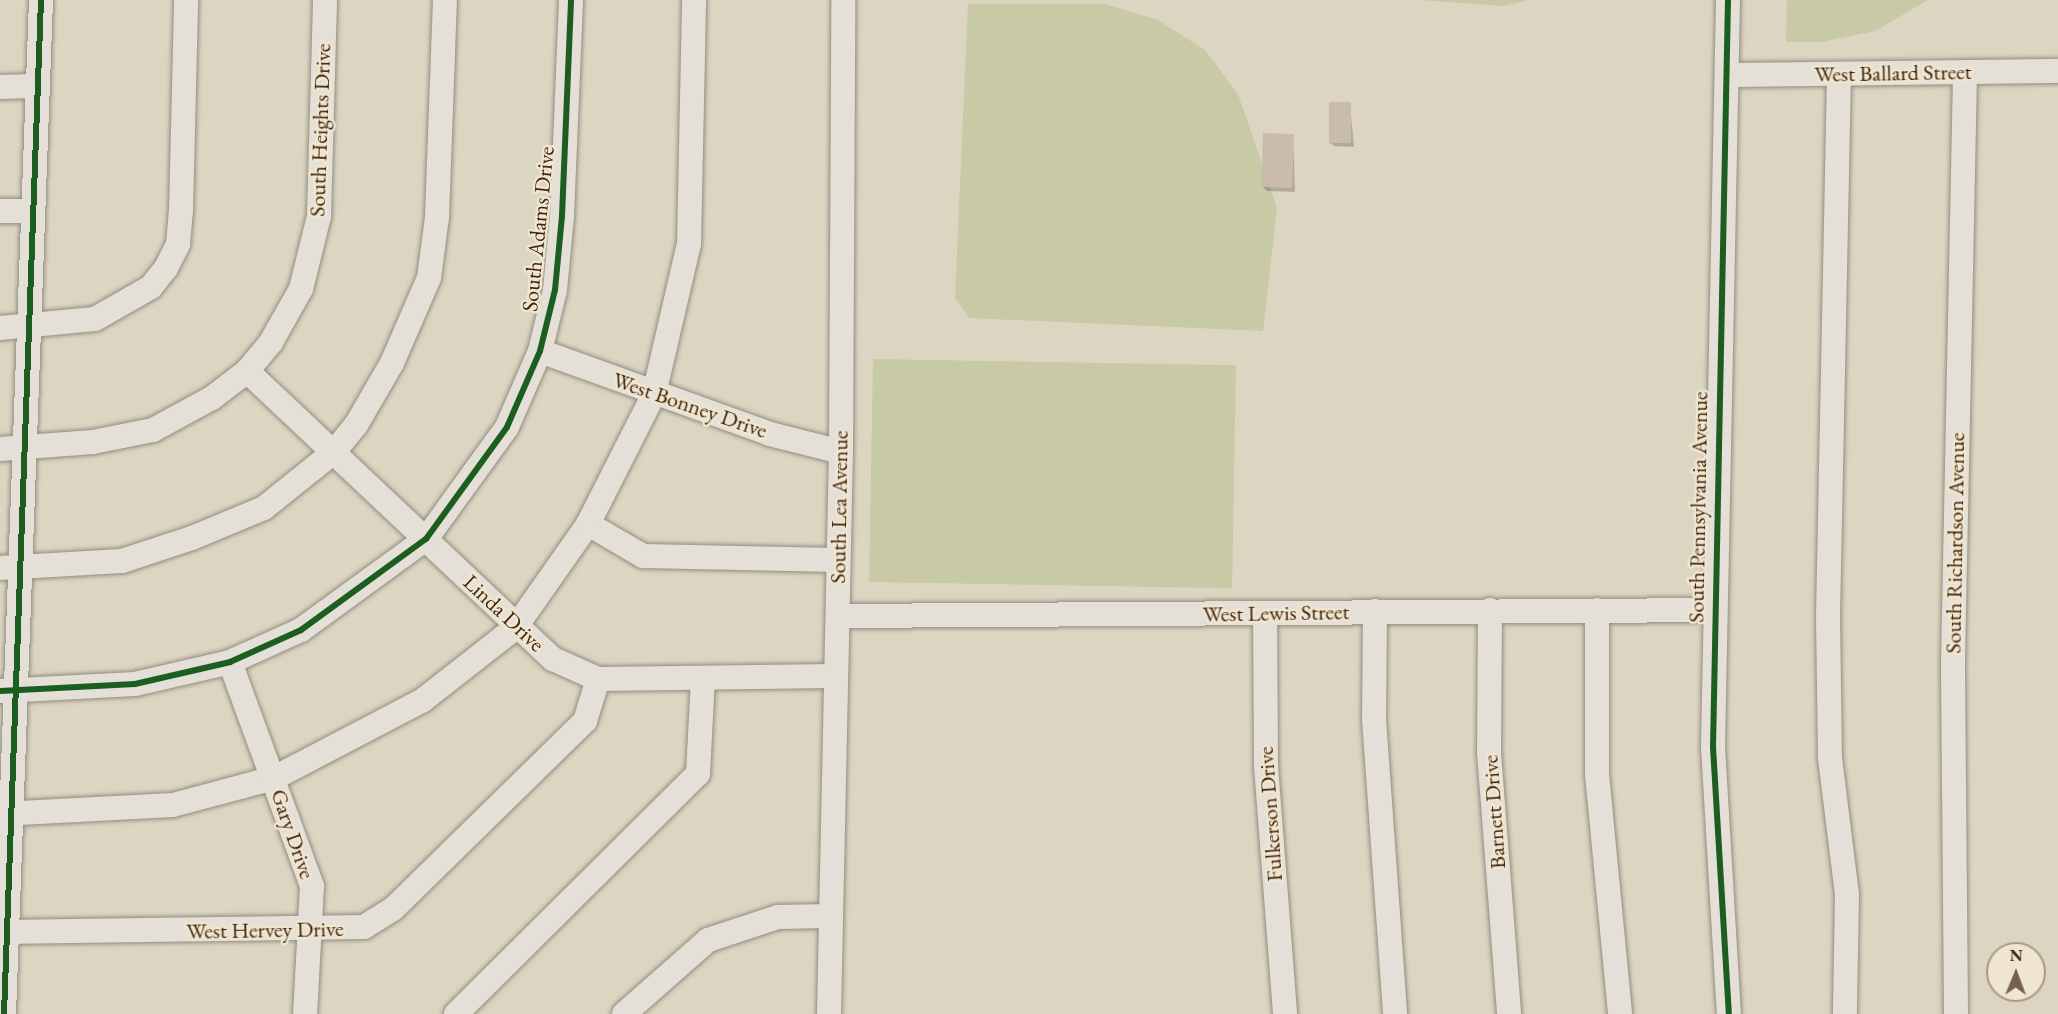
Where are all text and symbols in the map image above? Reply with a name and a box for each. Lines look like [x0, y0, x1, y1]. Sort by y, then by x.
street label: South Heights Drive [304, 43, 336, 217]
street label: West Ballard Street [1814, 58, 1972, 88]
street label: South Adams Drive [516, 145, 560, 313]
street label: West Bonney Drive [609, 366, 771, 444]
street label: South Pennsylvania Avenue [1683, 391, 1713, 623]
street label: South Lea Avenue [824, 430, 854, 584]
street label: South Richardson Avenue [1940, 432, 1970, 654]
street label: Linda Drive [458, 569, 550, 657]
street label: West Lewis Street [1202, 599, 1350, 627]
street label: Fulkerson Drive [1252, 746, 1288, 882]
street label: Barnett Drive [1477, 754, 1511, 870]
street label: Gary Drive [265, 786, 321, 882]
street label: West Hervey Drive [186, 915, 344, 945]
north arrow [1986, 942, 2046, 1002]
text: N [2010, 945, 2023, 966]

